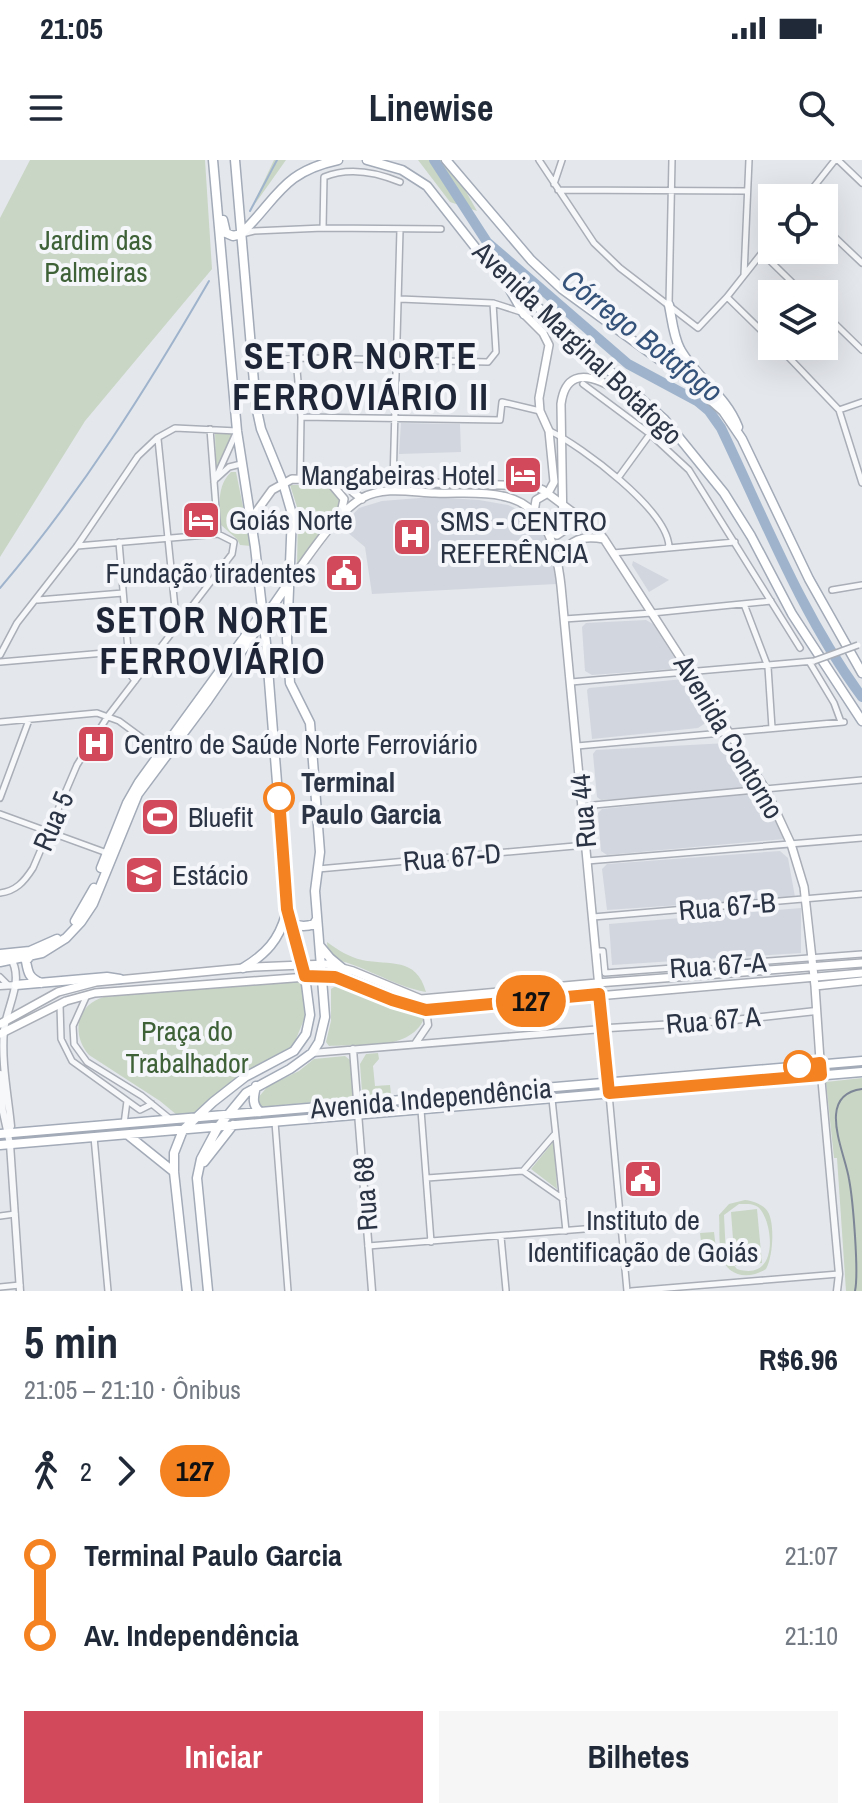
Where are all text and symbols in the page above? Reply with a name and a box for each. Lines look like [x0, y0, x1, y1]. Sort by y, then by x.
text: 21:05 [40, 8, 103, 48]
text: Linewise [369, 84, 493, 132]
icon: menu [24, 86, 68, 130]
icon: search [794, 86, 838, 130]
map controls [758, 184, 838, 360]
button: locate [758, 184, 838, 264]
park label: Jardim das Palmeiras [39, 221, 153, 291]
street label: Avenida Marginal Botafogo [464, 232, 691, 453]
water label: Córrego Botafogo [554, 260, 731, 411]
button: layers [758, 280, 838, 360]
district label: SETOR NORTE FERROVIÁRIO II [232, 332, 490, 421]
hotel icon: Mangabeiras Hotel [502, 454, 544, 496]
place label: Mangabeiras Hotel [301, 456, 495, 494]
hotel icon: Goiás Norte [180, 499, 222, 541]
place label: Goiás Norte [229, 501, 353, 539]
place label: SMS - CENTRO REFERÊNCIA [440, 502, 607, 572]
hospital icon: SMS - CENTRO REFERÊNCIA [391, 516, 433, 558]
public building icon: Fundação tiradentes [323, 552, 365, 594]
place label: Fundação tiradentes [105, 554, 316, 592]
district label: SETOR NORTE FERROVIÁRIO [96, 596, 330, 685]
street label: Avenida Contorno [665, 647, 793, 826]
hospital icon: Centro de Saúde Norte Ferroviário [75, 723, 117, 765]
place label: Centro de Saúde Norte Ferroviário [124, 725, 478, 763]
place label: Terminal Paulo Garcia [301, 763, 442, 833]
street label: Rua 44 [561, 772, 605, 850]
marker: Terminal Paulo Garcia [264, 783, 294, 813]
street label: Rua 5 [24, 785, 82, 857]
sports icon: Bluefit [139, 796, 181, 838]
place label: Bluefit [188, 798, 253, 836]
street label: Rua 67-D [401, 834, 503, 880]
school or university icon: Estácio [123, 854, 165, 896]
place label: Estácio [172, 856, 249, 894]
street label: Rua 67-B [677, 883, 777, 929]
street label: Rua 67-A [668, 943, 768, 987]
line badge: 127 [485, 975, 577, 1027]
text: 127 [512, 982, 550, 1020]
street label: Rua 67 A [664, 997, 762, 1043]
park label: Praça do Trabalhador [126, 1012, 249, 1082]
unlabelled marker [784, 1051, 814, 1081]
street label: Avenida Independência [308, 1068, 554, 1128]
street label: Rua 68 [343, 1156, 387, 1232]
public building icon: Instituto de Identificação de Goiás [622, 1158, 664, 1200]
place label: Instituto de Identificação de Goiás [527, 1201, 759, 1271]
text: 5 min [24, 1312, 118, 1372]
text: R$6.96 [759, 1339, 838, 1379]
text: 21:05 – 21:10 · Ônibus [24, 1372, 241, 1407]
icon: walk [24, 1449, 68, 1493]
icon: forward [104, 1449, 148, 1493]
text: 127 [176, 1452, 214, 1490]
text: 2 [80, 1454, 92, 1489]
text: Terminal Paulo Garcia [84, 1535, 342, 1575]
text: 21:07 [785, 1538, 838, 1573]
text: Av. Independência [84, 1615, 299, 1655]
text: 21:10 [785, 1618, 838, 1653]
button: Iniciar [24, 1711, 423, 1803]
button: Bilhetes [439, 1711, 838, 1803]

